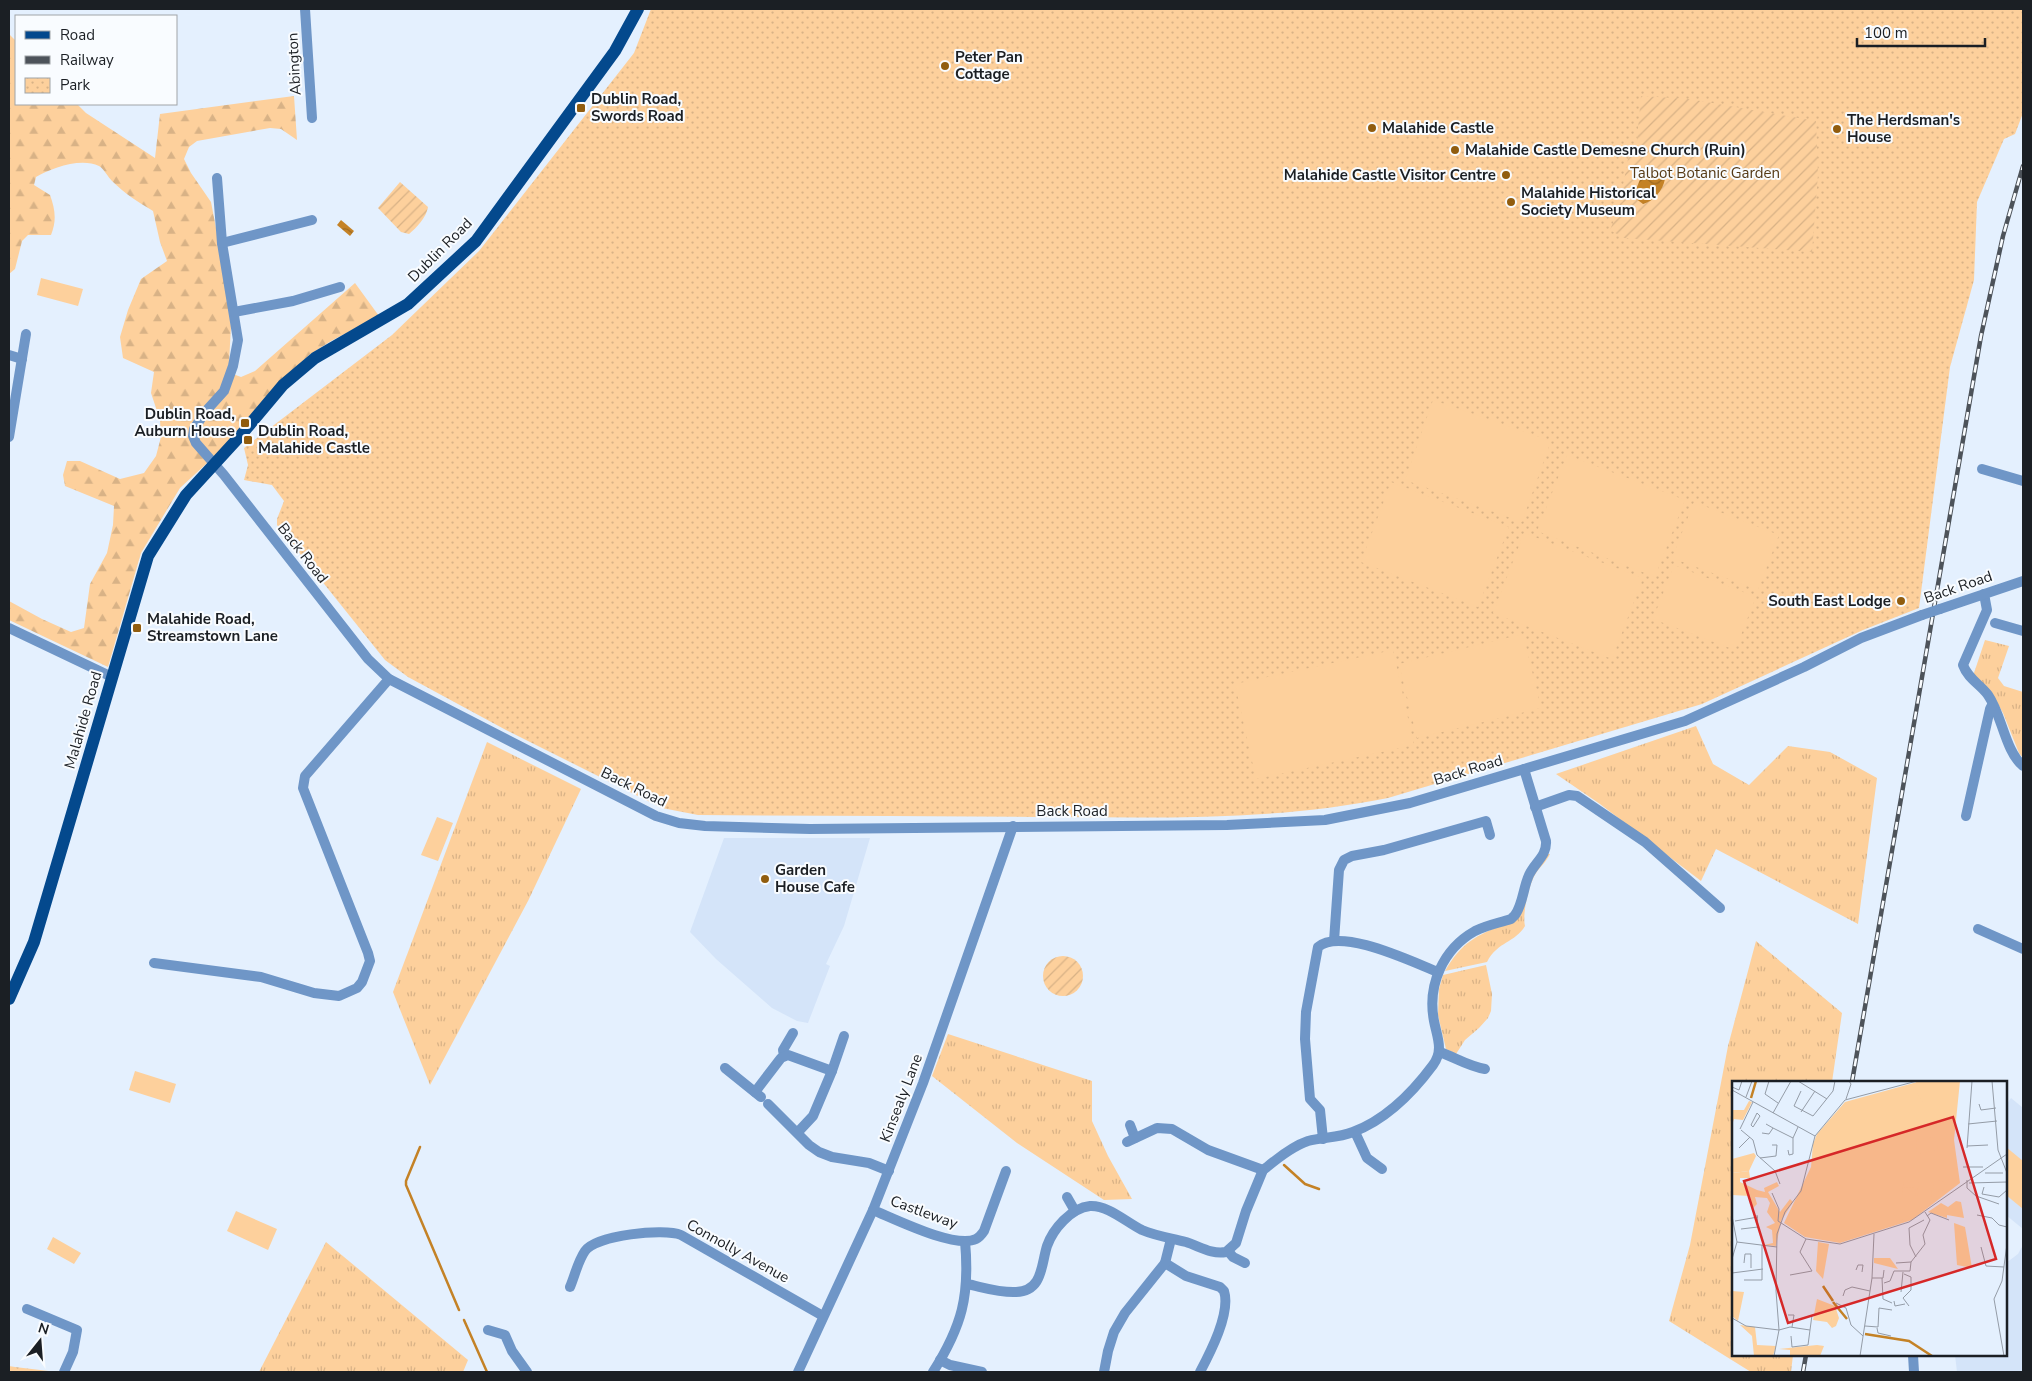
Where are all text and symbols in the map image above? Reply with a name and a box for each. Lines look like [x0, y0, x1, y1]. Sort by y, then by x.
legend [15, 15, 178, 105]
scale bar [1857, 15, 1984, 47]
text: 100 m [1864, 23, 1908, 43]
text: Road [60, 25, 95, 45]
street label: Abington [282, 32, 306, 96]
place label: Peter Pan Cottage [955, 47, 1023, 84]
text: Railway [60, 50, 114, 70]
marker: Peter Pan Cottage [939, 60, 951, 72]
text: Park [60, 75, 90, 95]
place label: Dublin Road, Swords Road [591, 89, 684, 126]
marker: Dublin Road, Swords Road [575, 102, 587, 114]
place label: The Herdsman's House [1847, 110, 1960, 147]
place label: Malahide Castle [1382, 118, 1494, 138]
marker: Malahide Castle [1366, 122, 1378, 134]
marker: The Herdsman's House [1831, 123, 1843, 135]
place label: Malahide Castle Demesne Church (Ruin) [1465, 140, 1746, 160]
marker: Malahide Castle Demesne Church (Ruin) [1449, 144, 1461, 156]
park label: Talbot Botanic Garden [1630, 163, 1780, 183]
place label: Malahide Castle Visitor Centre [1284, 165, 1496, 185]
marker: Malahide Castle Visitor Centre [1500, 169, 1512, 181]
place label: Malahide Historical Society Museum [1521, 183, 1656, 220]
marker: Malahide Historical Society Museum [1505, 196, 1517, 208]
street label: Dublin Road [403, 213, 477, 287]
place label: Dublin Road, Auburn House [134, 404, 235, 441]
marker: Dublin Road, Auburn House [239, 417, 251, 429]
place label: Dublin Road, Malahide Castle [258, 421, 370, 458]
marker: Dublin Road, Malahide Castle [242, 434, 254, 446]
street label: Back Road [273, 519, 333, 587]
street label: Back Road [1921, 566, 1995, 608]
place label: South East Lodge [1768, 591, 1891, 611]
marker: South East Lodge [1895, 595, 1907, 607]
place label: Malahide Road, Streamstown Lane [147, 609, 278, 646]
marker: Malahide Road, Streamstown Lane [131, 622, 143, 634]
street label: Malahide Road [60, 669, 106, 771]
street label: Back Road [1431, 750, 1505, 790]
street label: Back Road [598, 762, 670, 812]
street label: Back Road [1036, 801, 1108, 821]
place label: Garden House Cafe [775, 860, 855, 897]
marker: Garden House Cafe [759, 873, 771, 885]
street label: Kinsealy Lane [875, 1051, 927, 1145]
inset map [1732, 1081, 2007, 1356]
street label: Castleway [887, 1191, 961, 1234]
street label: Connolly Avenue [683, 1214, 793, 1288]
north arrow [15, 1316, 65, 1366]
text: N [36, 1318, 51, 1340]

